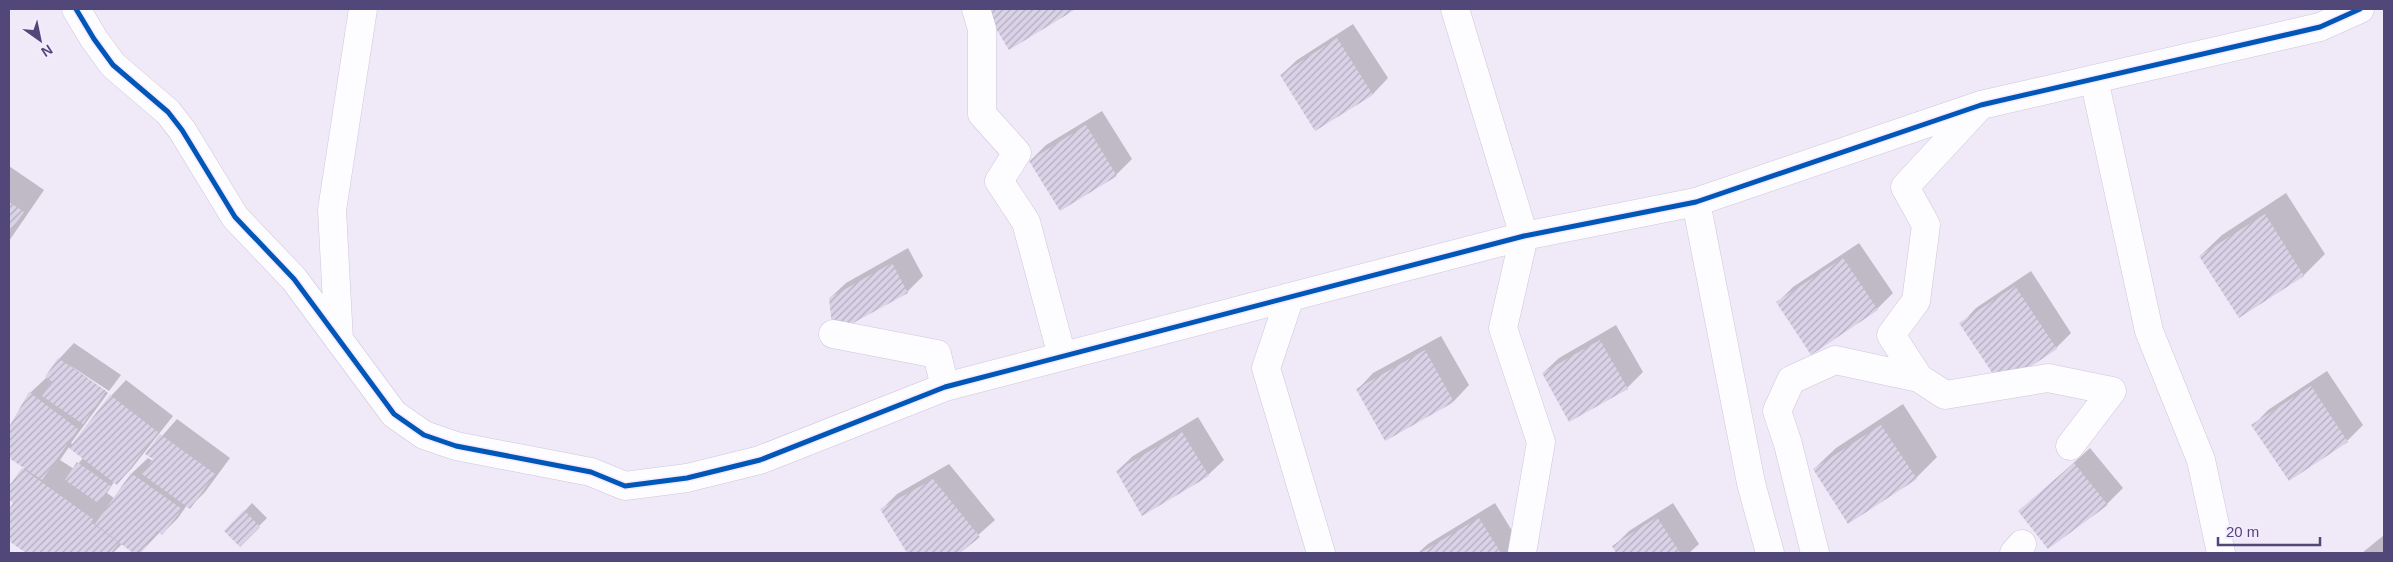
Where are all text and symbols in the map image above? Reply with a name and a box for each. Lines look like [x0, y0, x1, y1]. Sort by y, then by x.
north arrow [15, 15, 65, 65]
text: N [38, 41, 56, 60]
scale bar [2218, 514, 2320, 546]
text: 20 m [2226, 523, 2259, 540]

